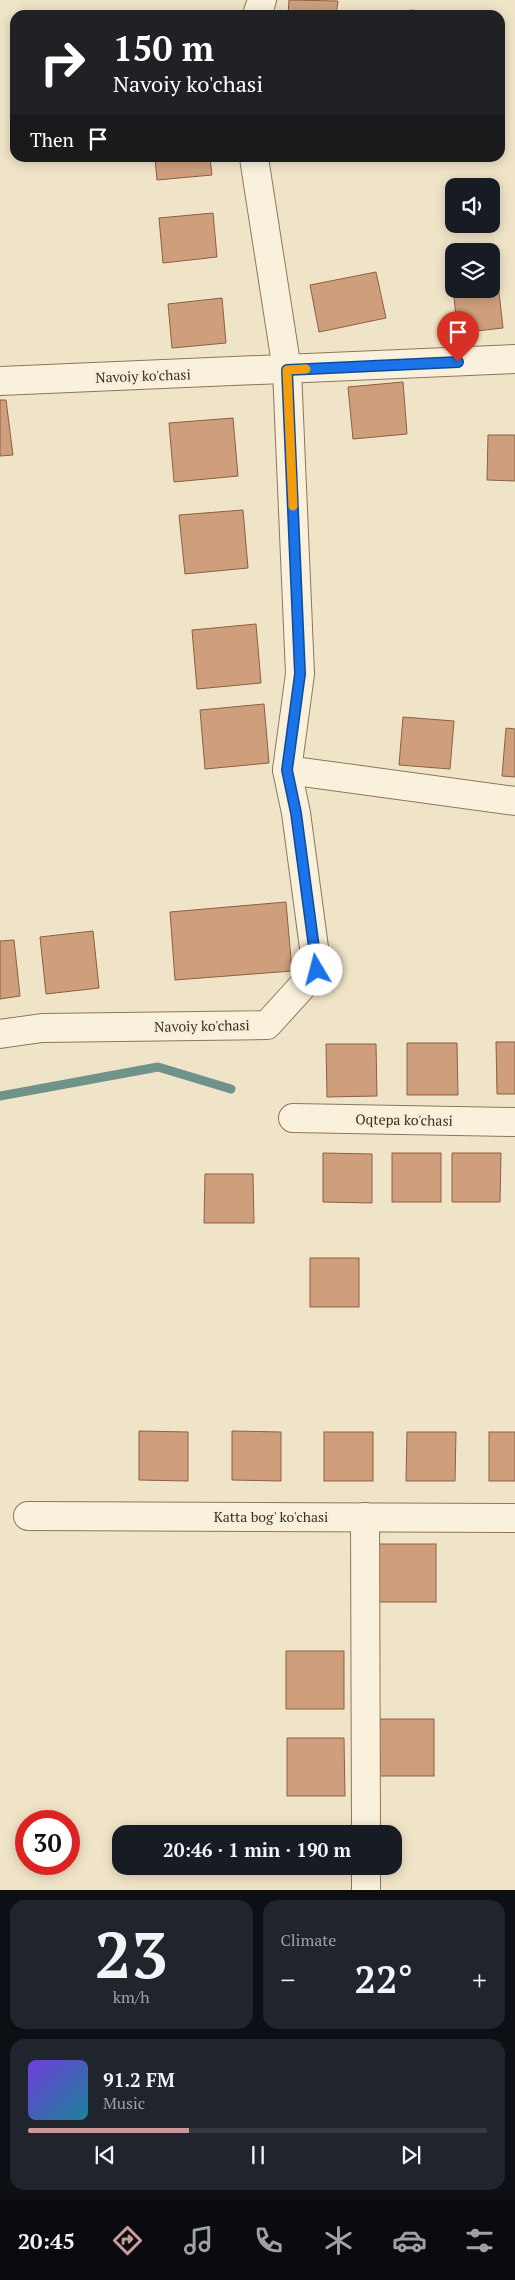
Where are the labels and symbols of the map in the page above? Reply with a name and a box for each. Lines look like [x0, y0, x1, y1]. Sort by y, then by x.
pin [437, 311, 479, 362]
street label: Navoiy ko'chasi [95, 364, 191, 387]
position arrow [290, 943, 342, 995]
street label: Navoiy ko'chasi [154, 1015, 250, 1036]
street label: Oqtepa ko'chasi [355, 1109, 453, 1130]
street label: Katta bog' ko'chasi [214, 1507, 328, 1526]
speed limit sign: 30 [15, 1810, 80, 1875]

